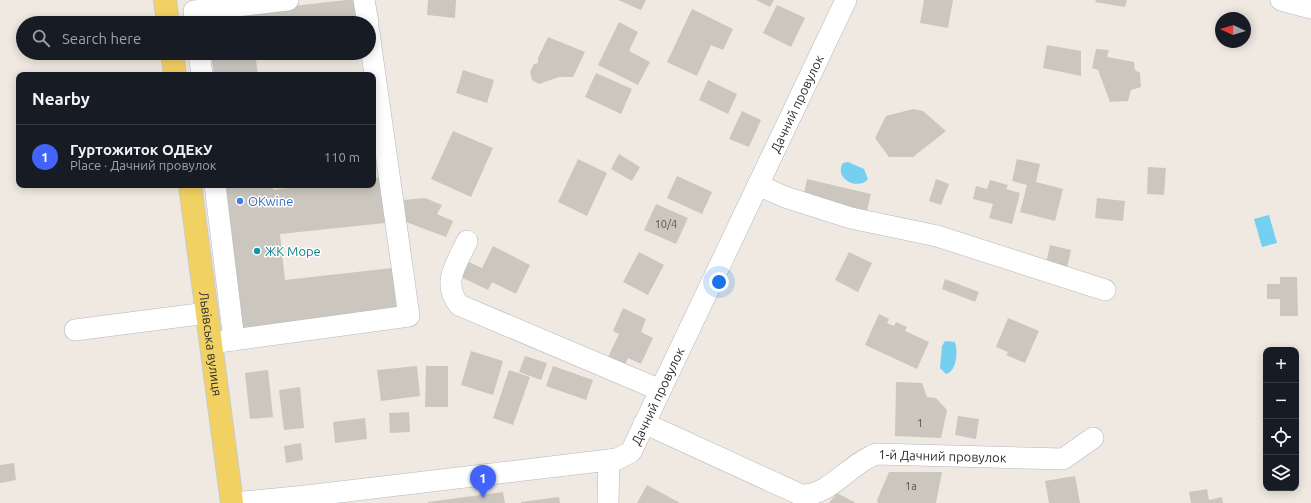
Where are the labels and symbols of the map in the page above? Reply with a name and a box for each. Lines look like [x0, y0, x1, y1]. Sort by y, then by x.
north arrow [1215, 12, 1251, 48]
street label: Дачний провулок [768, 52, 826, 155]
place label: OKwine [248, 194, 293, 208]
marker: OKwine [235, 196, 245, 206]
house number: 10/4 [655, 218, 677, 230]
place label: ЖК Море [265, 244, 321, 258]
marker: ЖК Море [252, 246, 262, 256]
your location [709, 272, 729, 292]
street label: Львівська вулиця [197, 290, 225, 397]
street label: Дачний провулок [628, 345, 687, 447]
house number: 1 [917, 417, 923, 429]
street label: 1-й Дачний провулок [878, 447, 1007, 464]
pin: 1 [470, 465, 496, 498]
house number: 1а [905, 480, 917, 492]

